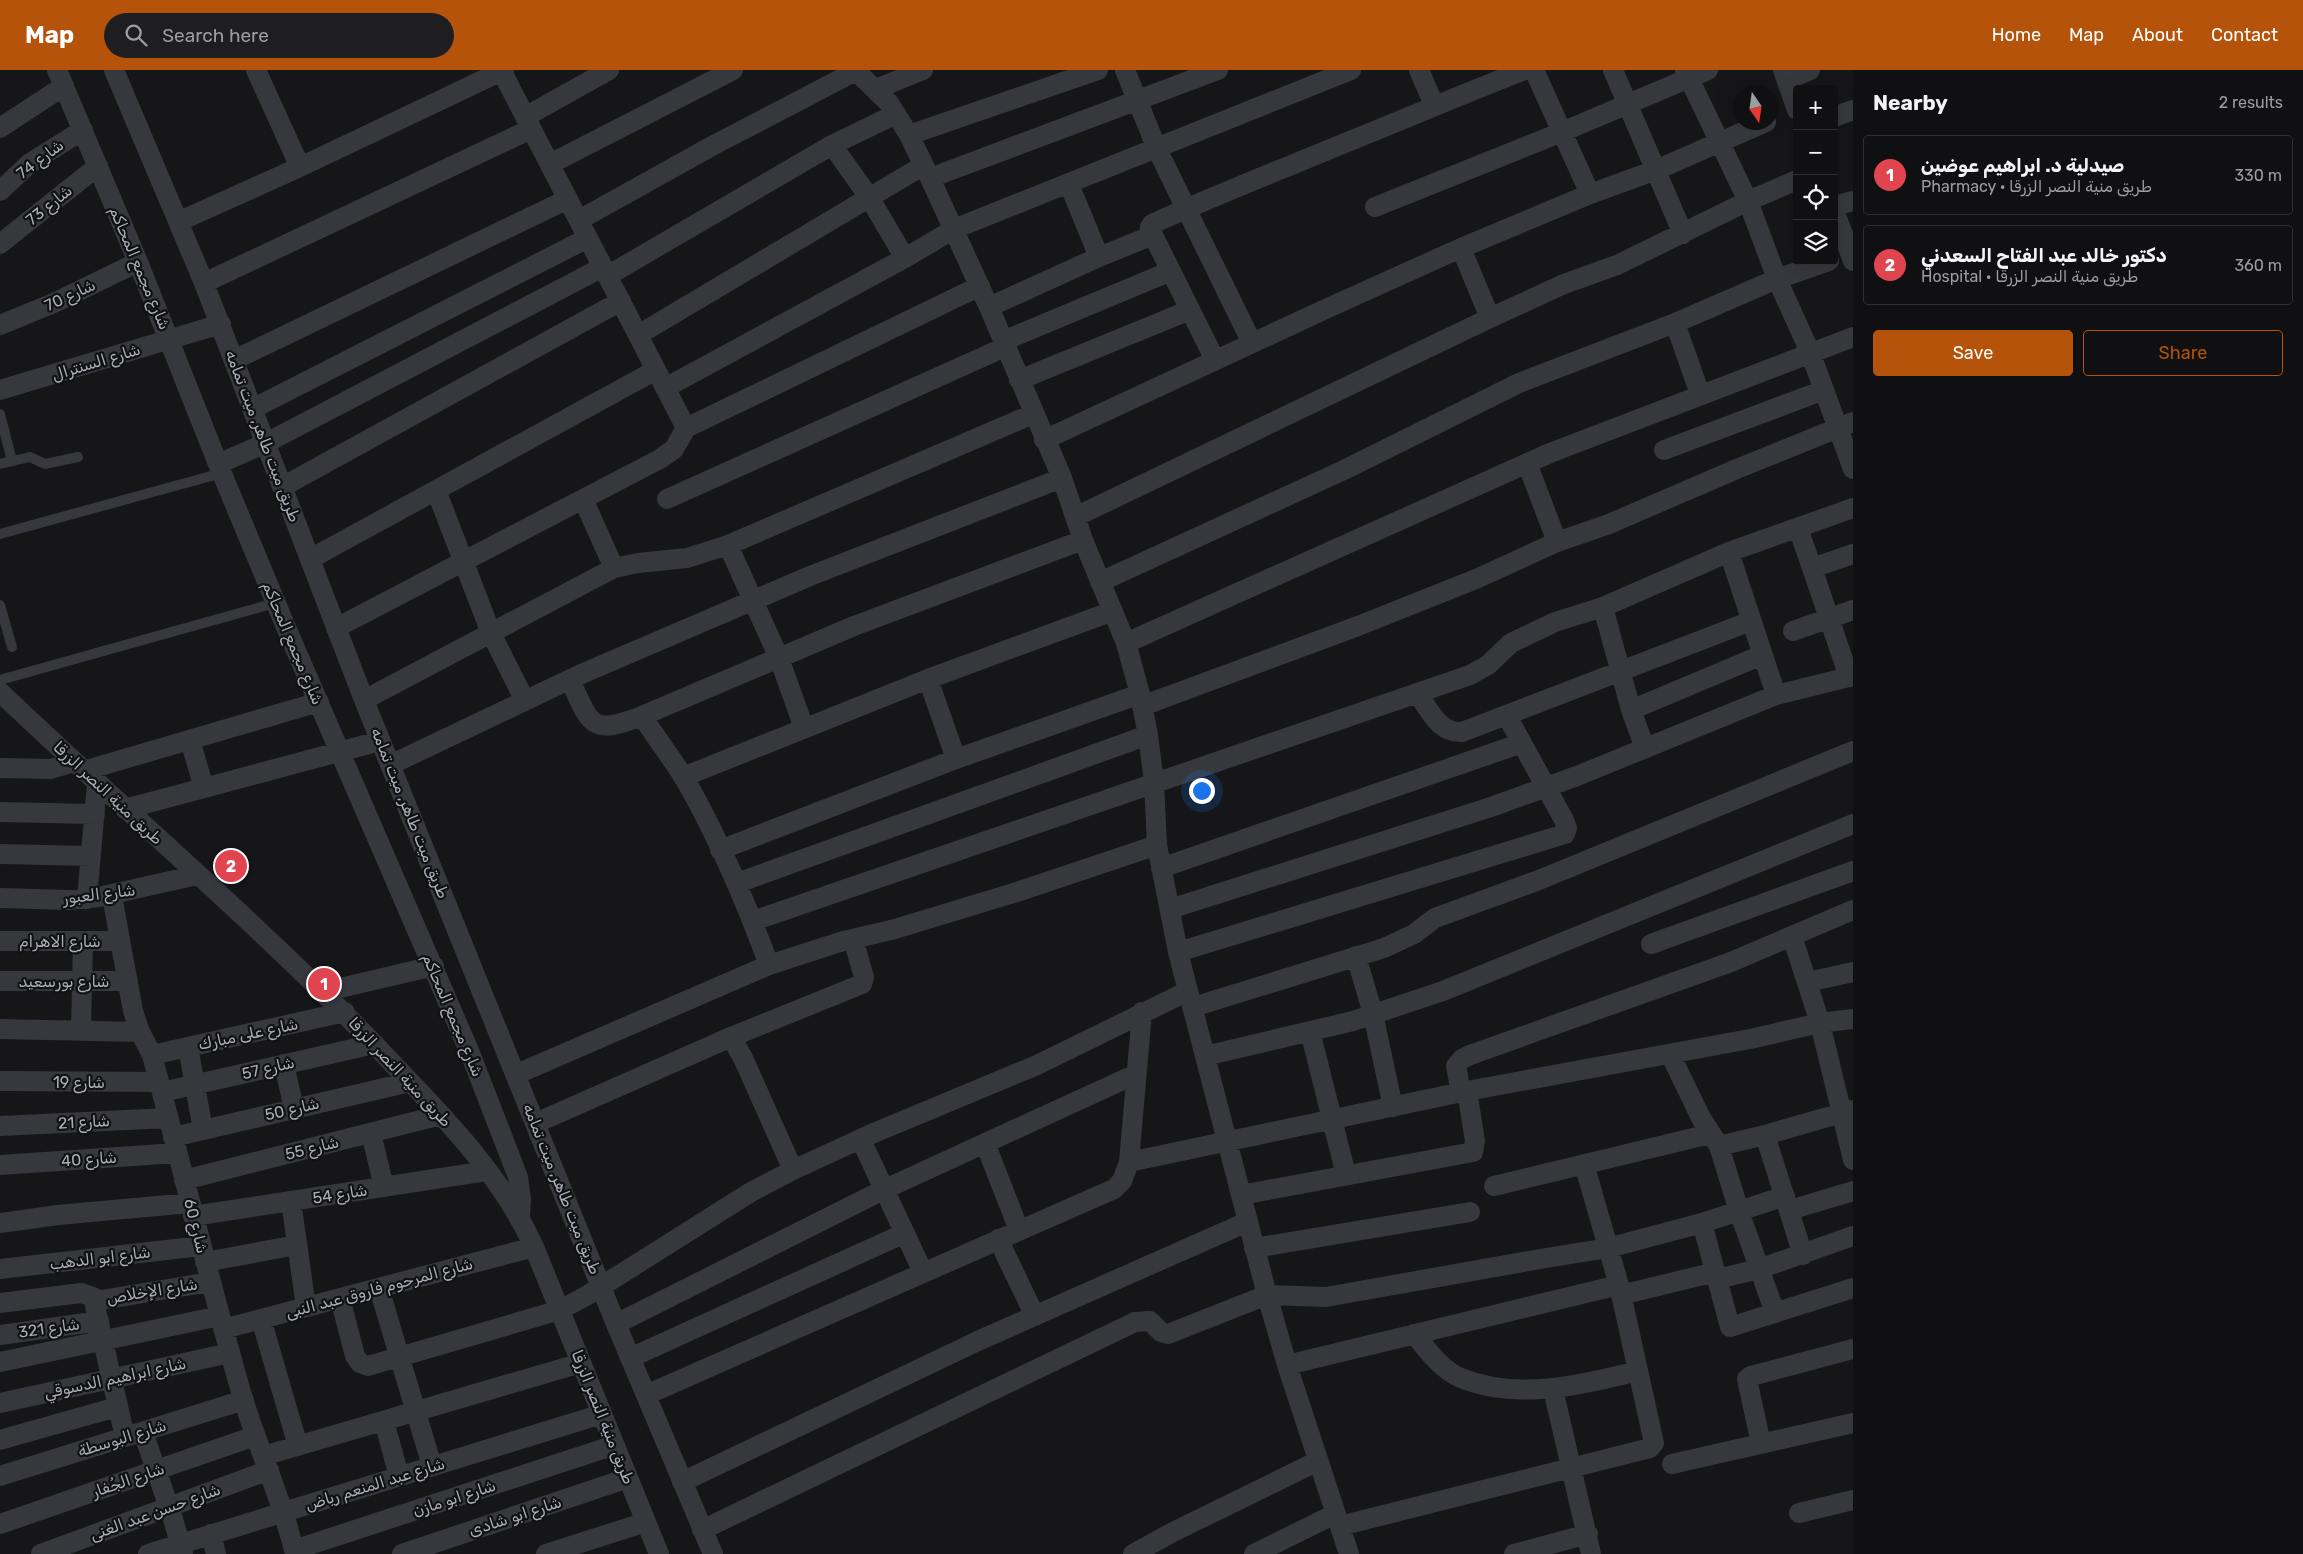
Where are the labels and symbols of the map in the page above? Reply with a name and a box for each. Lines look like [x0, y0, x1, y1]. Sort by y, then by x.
north arrow [1733, 85, 1778, 130]
street label: شارع 74 [13, 135, 68, 184]
street label: شارع 73 [22, 181, 77, 231]
street label: شارع مجمع المحاكم [104, 204, 175, 333]
street label: شارع 70 [41, 275, 99, 317]
street label: شارع السنترال [49, 340, 143, 386]
street label: طريق ميت طاهر, ميت تمامه [220, 347, 305, 525]
street label: شارع مجمع المحاكم [257, 579, 328, 708]
street label: طريق ميت طاهر, ميت تمامه [366, 725, 453, 902]
street label: طريق منية النصر الزرقا [49, 737, 167, 849]
your location [1189, 778, 1215, 804]
pin: 2 [215, 847, 247, 885]
street label: شارع العبور [61, 880, 137, 910]
street label: شارع الاهرام [19, 932, 101, 953]
street label: شارع مجمع المحاكم [417, 951, 488, 1080]
pin: 1 [308, 965, 340, 1003]
street label: شارع بورسعيد [19, 972, 109, 993]
street label: طريق منية النصر الزرقا [344, 1013, 456, 1131]
street label: شارع على مبارك [196, 1014, 300, 1056]
street label: شارع 57 [240, 1053, 297, 1085]
street label: شارع 19 [53, 1073, 105, 1094]
street label: شارع 50 [263, 1094, 322, 1126]
street label: طريق ميت طاهر, ميت تمامه [518, 1101, 605, 1278]
street label: شارع 21 [58, 1111, 111, 1135]
street label: شارع 55 [283, 1132, 341, 1166]
street label: شارع 40 [60, 1148, 118, 1172]
street label: شارع 54 [311, 1180, 369, 1210]
street label: شارع 60 [178, 1197, 212, 1256]
street label: شارع ابو الدهب [48, 1242, 152, 1276]
street label: شارع المرحوم فاروق عبد النبى [283, 1254, 475, 1324]
street label: شارع الإخلاص [105, 1274, 199, 1310]
street label: شارع 321 [17, 1314, 81, 1344]
street label: طريق منية النصر الزرقا [566, 1347, 639, 1487]
street label: شارع ابراهيم الدسوقي [42, 1354, 188, 1405]
street label: شارع البوسطة [75, 1415, 169, 1462]
street label: شارع عبد المنعم رياض [303, 1454, 448, 1516]
street label: شارع الجُفار [88, 1459, 167, 1503]
street label: شارع ابو مازن [410, 1476, 499, 1522]
street label: شارع حسن عبد الغنى [87, 1480, 224, 1546]
street label: شارع ابو شادى [466, 1492, 564, 1542]

